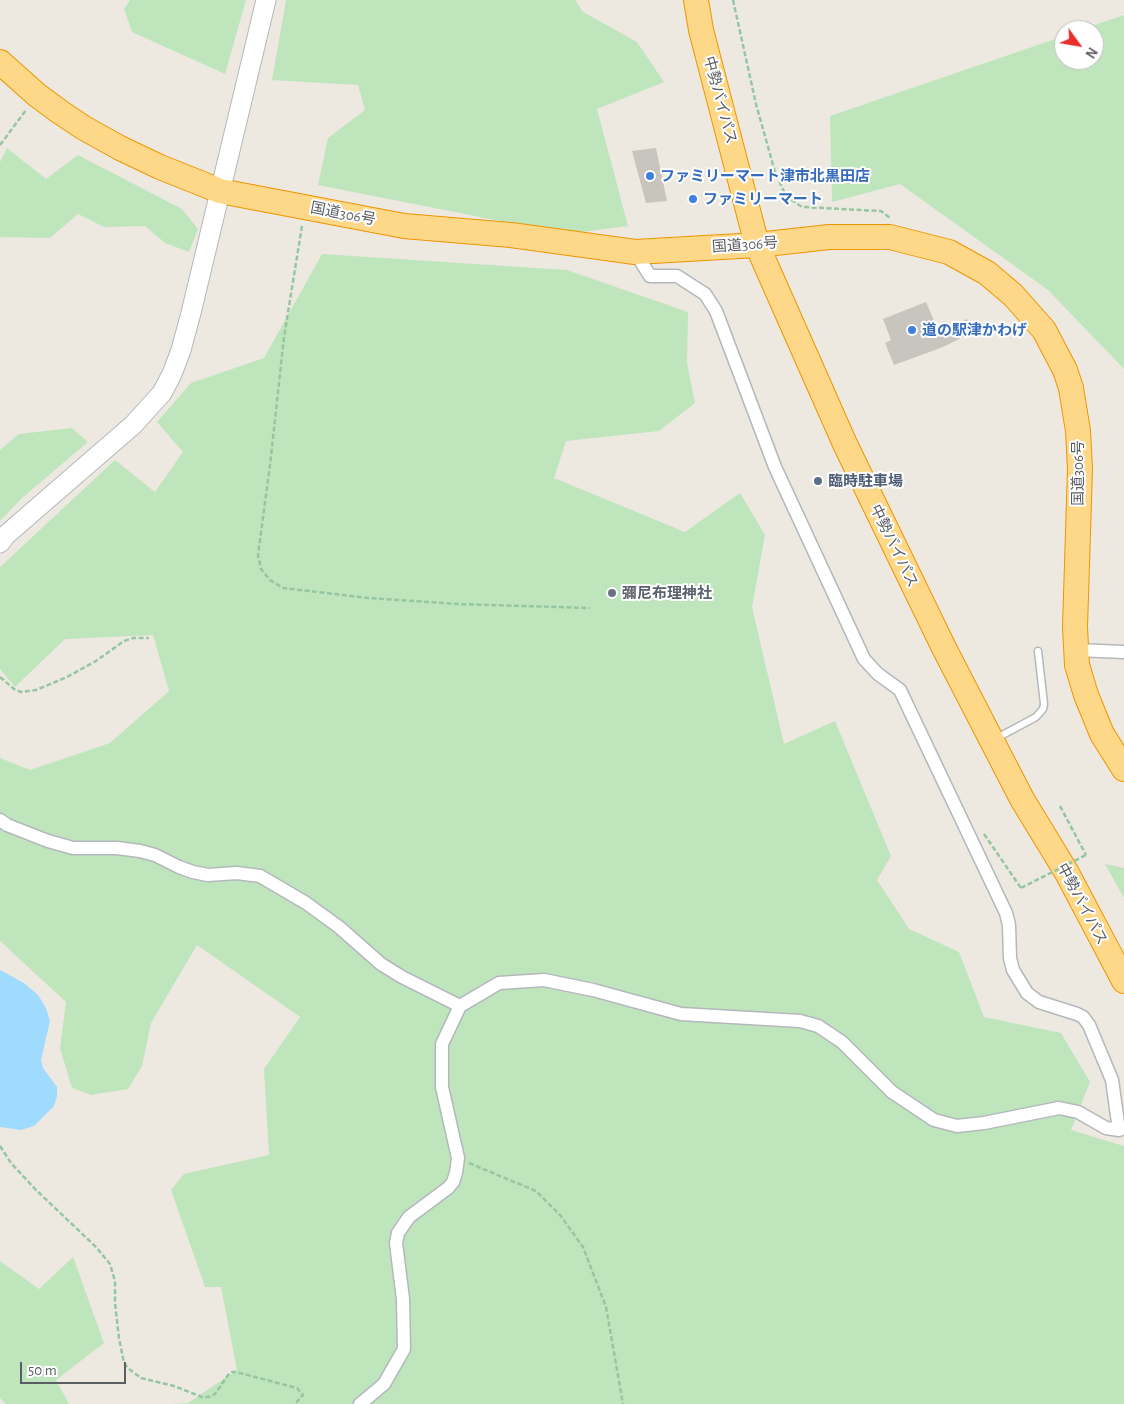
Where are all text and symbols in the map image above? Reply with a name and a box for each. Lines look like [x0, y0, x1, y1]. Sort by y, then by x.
north arrow [1054, 20, 1104, 70]
text: N [1082, 45, 1099, 60]
street label: 中勢バイパス [700, 54, 740, 146]
place label: ファミリーマート津市北黒田店 [660, 167, 870, 185]
marker: ファミリーマート津市北黒田店 [644, 170, 656, 182]
place label: ファミリーマート [703, 190, 823, 208]
marker: ファミリーマート [687, 193, 699, 205]
street label: 国道306号 [309, 199, 377, 229]
street label: 国道306号 [711, 234, 779, 256]
place label: 道の駅津かわげ [922, 321, 1027, 339]
marker: 道の駅津かわげ [906, 324, 918, 336]
street label: 国道306号 [1069, 440, 1087, 506]
place label: 臨時駐車場 [828, 472, 903, 490]
marker: 臨時駐車場 [812, 475, 824, 487]
street label: 中勢バイパス [866, 502, 922, 590]
place label: 彌尼布理神社 [622, 584, 712, 602]
marker: 彌尼布理神社 [606, 587, 618, 599]
street label: 中勢バイパス [1053, 860, 1111, 948]
scale bar [22, 1352, 129, 1384]
text: 50 m [28, 1363, 57, 1378]

